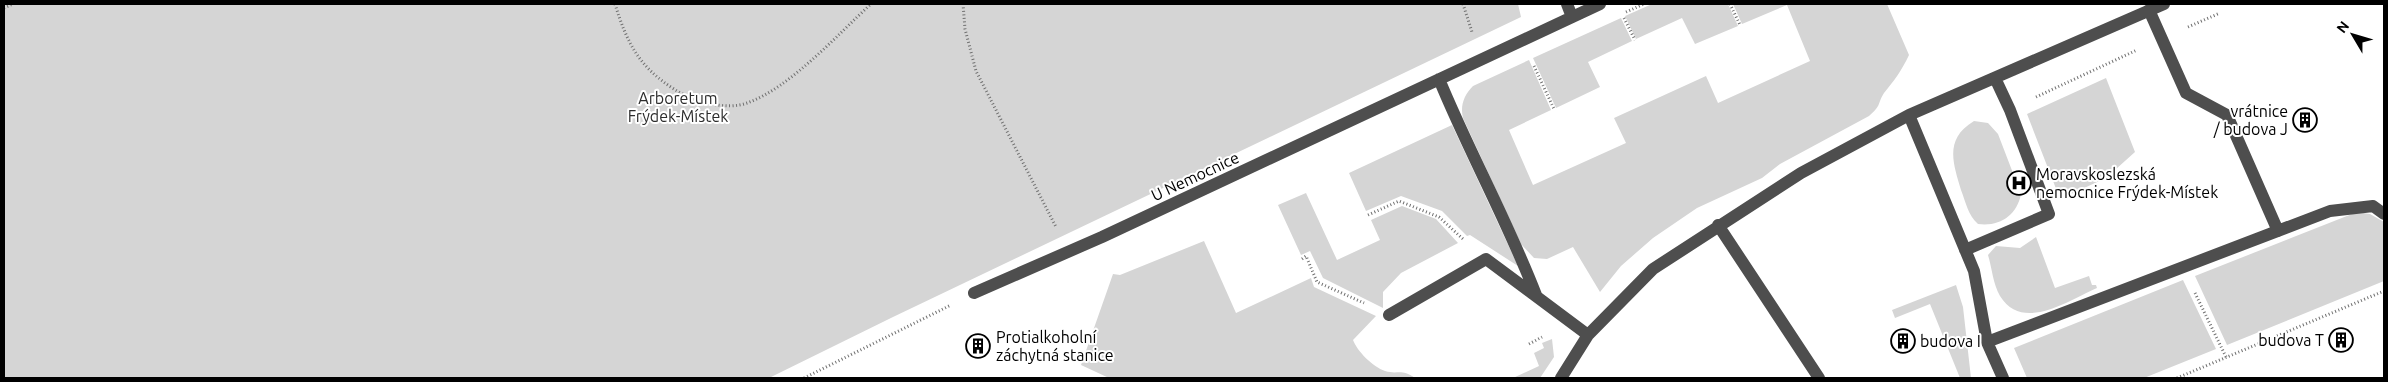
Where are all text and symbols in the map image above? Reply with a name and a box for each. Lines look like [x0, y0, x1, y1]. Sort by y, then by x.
north arrow [2328, 10, 2378, 60]
text: N [2333, 18, 2352, 36]
park label: Arboretum Frýdek-Místek [628, 89, 728, 125]
place label: vrátnice / budova J [2213, 102, 2288, 138]
building icon: vrátnice / budova J [2292, 107, 2318, 133]
street label: U Nemocnice [1148, 148, 1242, 204]
place label: Moravskoslezská nemocnice Frýdek-Místek [2036, 165, 2218, 201]
hospital icon: Moravskoslezská nemocnice Frýdek-Místek [2006, 170, 2032, 196]
building icon: budova T [2328, 327, 2354, 353]
place label: Protialkoholní záchytná stanice [996, 328, 1114, 364]
building icon: budova I [1890, 328, 1916, 354]
place label: budova T [2258, 331, 2324, 349]
place label: budova I [1920, 332, 1981, 350]
building icon: Protialkoholní záchytná stanice [965, 333, 991, 359]

